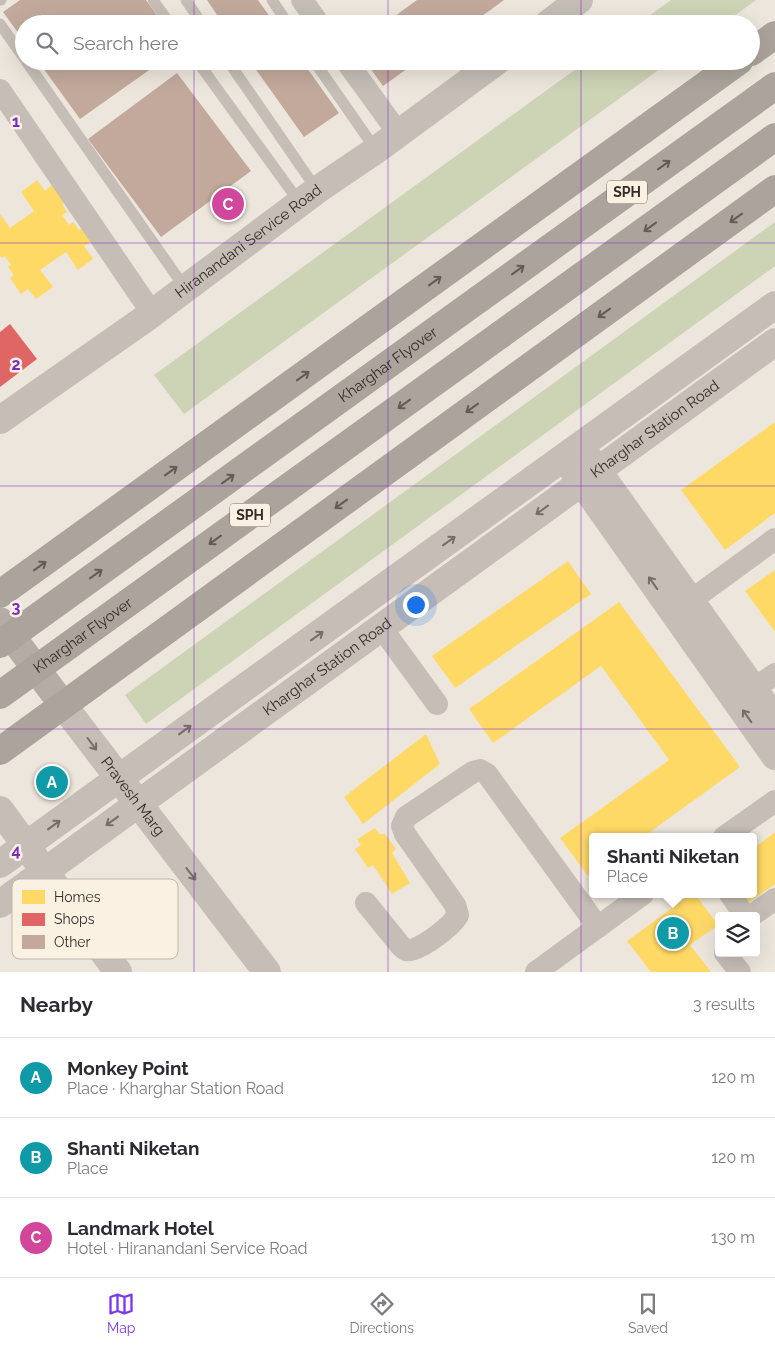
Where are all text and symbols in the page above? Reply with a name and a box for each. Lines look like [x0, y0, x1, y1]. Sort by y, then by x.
search box [15, 15, 760, 70]
icon: search [33, 29, 61, 57]
text: Search here [73, 32, 179, 54]
text: 1 [12, 112, 20, 131]
one-way arrow [657, 160, 671, 170]
road number: SPH [607, 180, 647, 203]
street label: Hiranandani Service Road [172, 181, 325, 302]
pin: C [212, 185, 244, 223]
one-way arrow [729, 213, 743, 223]
one-way arrow [643, 222, 657, 232]
one-way arrow [511, 265, 525, 275]
one-way arrow [428, 276, 442, 286]
one-way arrow [597, 308, 611, 318]
street label: Kharghar Flyover [335, 323, 441, 406]
text: 2 [11, 355, 21, 374]
one-way arrow [296, 371, 310, 381]
street label: Kharghar Station Road [587, 376, 723, 482]
one-way arrow [397, 399, 411, 409]
one-way arrow [466, 403, 479, 414]
one-way arrow [164, 466, 178, 476]
one-way arrow [221, 474, 235, 484]
one-way arrow [334, 499, 348, 509]
road number: SPH [230, 504, 270, 526]
one-way arrow [536, 505, 549, 516]
one-way arrow [208, 535, 222, 545]
one-way arrow [442, 535, 455, 546]
one-way arrow [32, 561, 46, 571]
one-way arrow [89, 569, 103, 579]
one-way arrow [648, 576, 658, 590]
your location [403, 592, 429, 618]
street label: Kharghar Flyover [30, 593, 136, 677]
text: 3 [12, 598, 21, 617]
street label: Kharghar Station Road [259, 614, 395, 720]
one-way arrow [310, 630, 323, 641]
one-way arrow [742, 709, 752, 723]
one-way arrow [178, 725, 192, 736]
one-way arrow [87, 737, 97, 751]
street label: Pravesh Marg [97, 753, 169, 839]
pin: A [36, 763, 68, 801]
one-way arrow [106, 816, 120, 827]
one-way arrow [47, 820, 60, 831]
popup [589, 833, 757, 898]
text: 4 [11, 841, 21, 860]
text: Shanti Niketan [607, 845, 739, 867]
one-way arrow [185, 867, 196, 880]
text: Place [607, 867, 648, 886]
legend [12, 879, 178, 959]
text: Homes [54, 889, 101, 905]
text: Shops [54, 911, 95, 927]
map controls [715, 912, 760, 957]
button: layers [715, 912, 760, 957]
pin: B [657, 914, 689, 952]
text: Other [54, 934, 91, 950]
text: Nearby [20, 992, 93, 1017]
text: 3 results [693, 995, 755, 1014]
text: Monkey Point [67, 1057, 189, 1079]
text: A [31, 1068, 41, 1087]
text: 120 m [711, 1068, 755, 1087]
text: Place · Kharghar Station Road [67, 1079, 284, 1098]
text: Shanti Niketan [67, 1137, 200, 1159]
text: B [31, 1148, 41, 1167]
text: 120 m [711, 1148, 755, 1167]
text: Place [67, 1159, 108, 1178]
text: Landmark Hotel [67, 1217, 214, 1239]
text: C [31, 1228, 41, 1247]
text: 130 m [711, 1228, 755, 1247]
text: Hotel · Hiranandani Service Road [67, 1239, 308, 1258]
tab: Map [107, 1290, 135, 1336]
tab: Directions [349, 1290, 414, 1336]
tab: Saved [628, 1290, 668, 1336]

